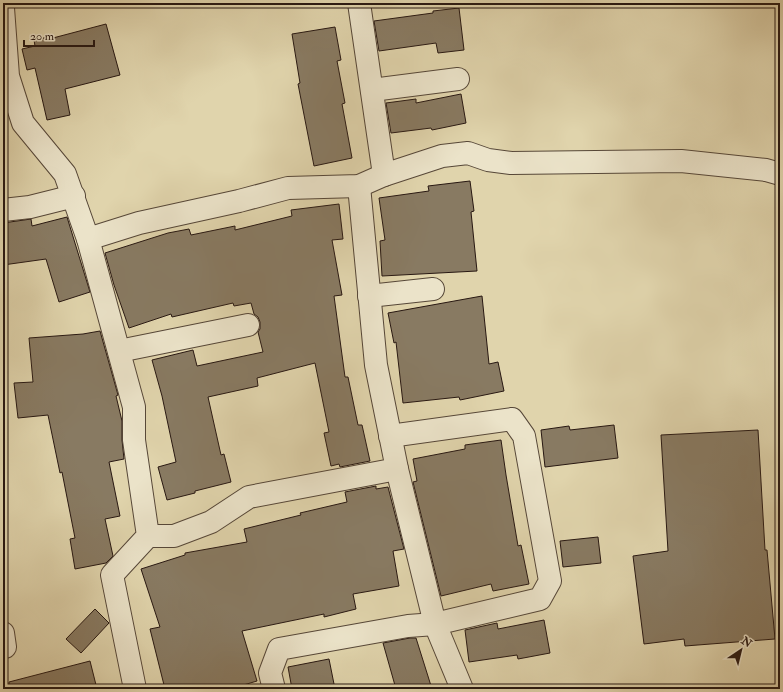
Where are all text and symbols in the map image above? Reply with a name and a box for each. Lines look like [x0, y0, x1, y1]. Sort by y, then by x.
scale bar [24, 22, 94, 48]
text: 20 m [30, 29, 55, 44]
north arrow [721, 630, 761, 670]
text: N [738, 633, 755, 651]

